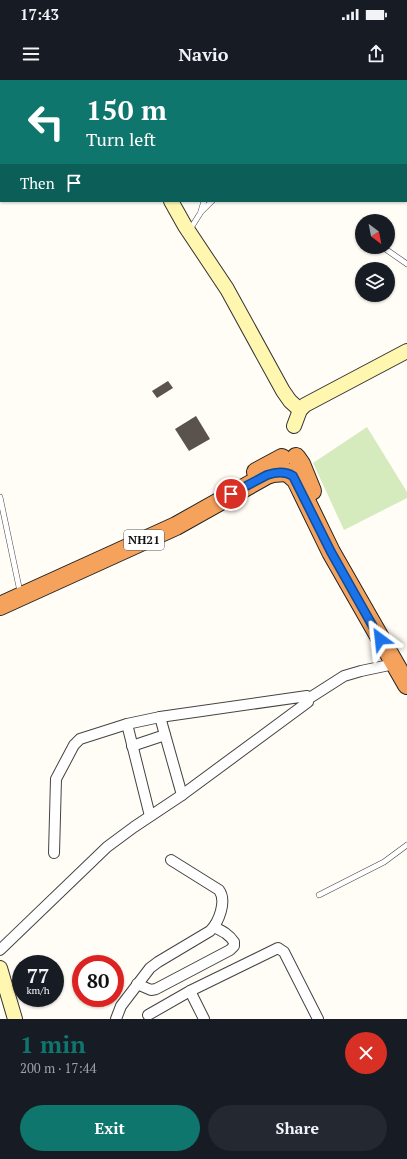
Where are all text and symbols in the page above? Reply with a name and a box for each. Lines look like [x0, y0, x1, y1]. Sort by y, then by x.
text: 17:43 [20, 4, 59, 24]
text: Navio [178, 42, 229, 66]
icon: menu [20, 43, 42, 65]
icon: share [365, 43, 387, 65]
text: 150 m [86, 91, 167, 128]
icon: left [20, 96, 72, 148]
text: Turn left [86, 127, 156, 151]
icon: arrive [63, 172, 85, 194]
text: Then [20, 173, 55, 193]
north arrow [355, 214, 395, 254]
map controls [355, 214, 395, 302]
button: layers [355, 262, 395, 302]
pin [214, 477, 248, 511]
icon: arrive [220, 483, 242, 505]
road number: NH21 [124, 530, 164, 550]
position arrow [359, 618, 401, 660]
speed limit sign: 80 [72, 955, 124, 1007]
text: 77 [27, 962, 49, 989]
text: km/h [26, 984, 50, 997]
text: 1 min [20, 1028, 86, 1060]
button: close [345, 1032, 387, 1074]
text: 200 m · 17:44 [20, 1059, 97, 1077]
button: Exit [20, 1105, 200, 1151]
button: Share [208, 1105, 387, 1151]

